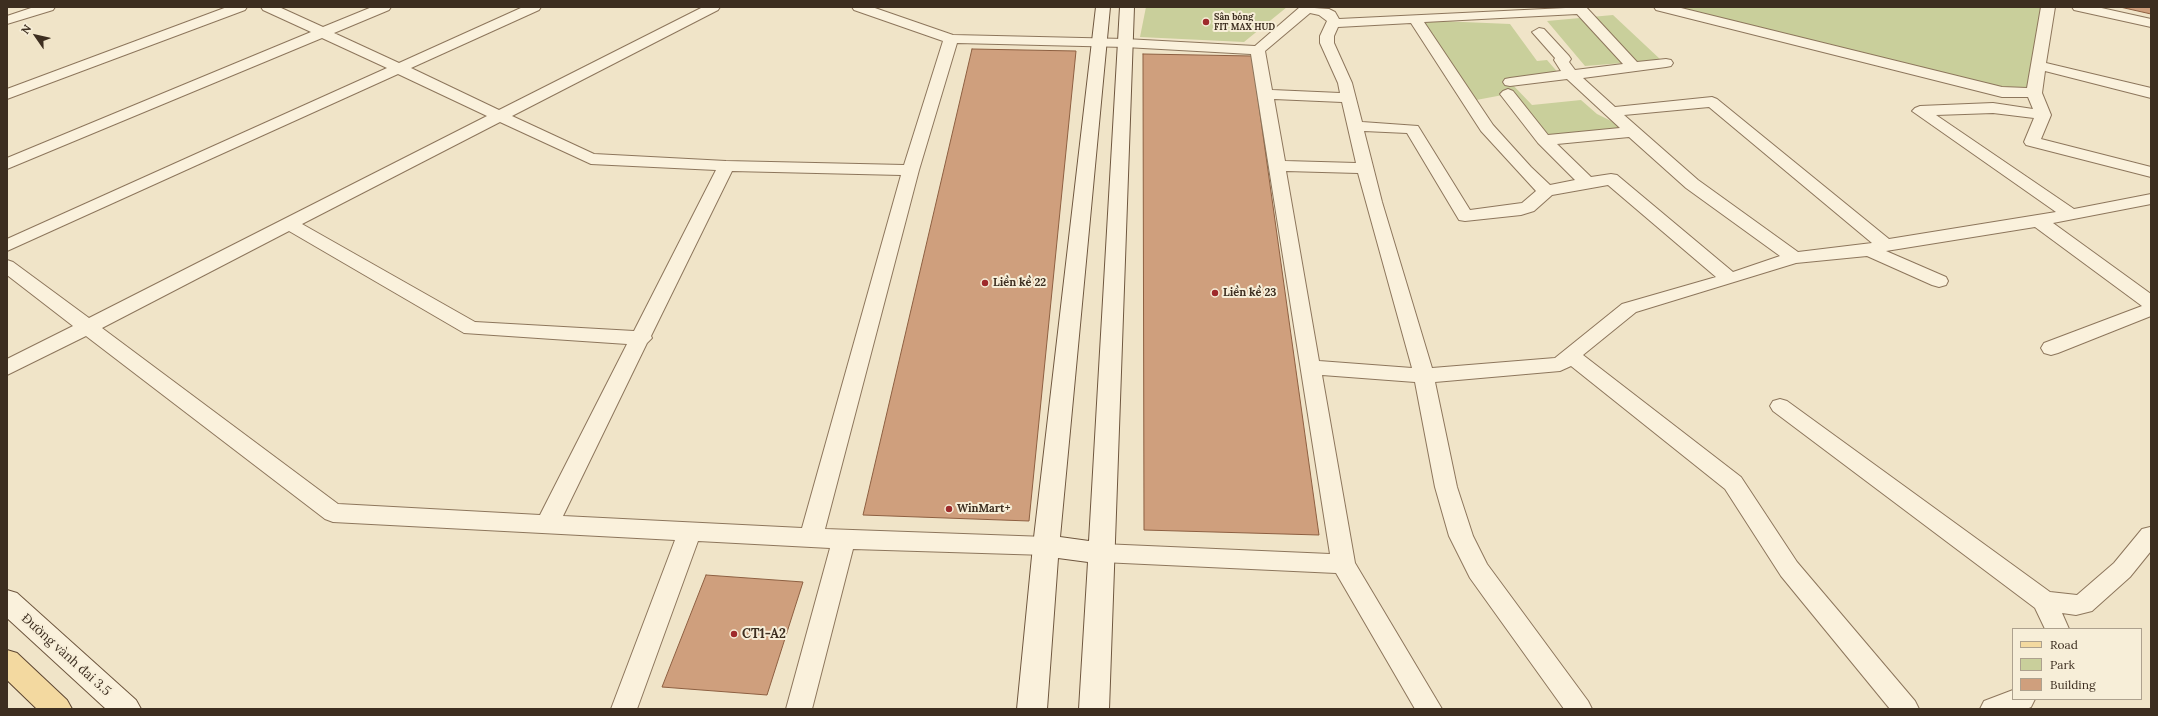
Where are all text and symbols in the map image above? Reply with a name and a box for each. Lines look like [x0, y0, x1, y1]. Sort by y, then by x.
place label: Sân bóng FIT MAX HUD [1214, 12, 1275, 33]
north arrow [16, 16, 56, 56]
marker: Sân bóng FIT MAX HUD [1201, 17, 1211, 27]
text: N [18, 22, 34, 37]
place label: Liền kề 22 [993, 276, 1046, 290]
marker: Liền kề 22 [980, 278, 990, 288]
place label: Liền kề 23 [1223, 286, 1276, 300]
marker: Liền kề 23 [1210, 288, 1220, 298]
place label: WinMart+ [957, 502, 1010, 516]
marker: WinMart+ [944, 504, 954, 514]
street label: Đường vành đai 3.5 [18, 611, 114, 699]
place label: CT1-A2 [742, 626, 786, 642]
legend [2012, 628, 2142, 700]
marker: CT1-A2 [729, 629, 739, 639]
text: Road [2050, 637, 2078, 652]
text: Park [2050, 657, 2075, 672]
text: Building [2050, 677, 2096, 692]

